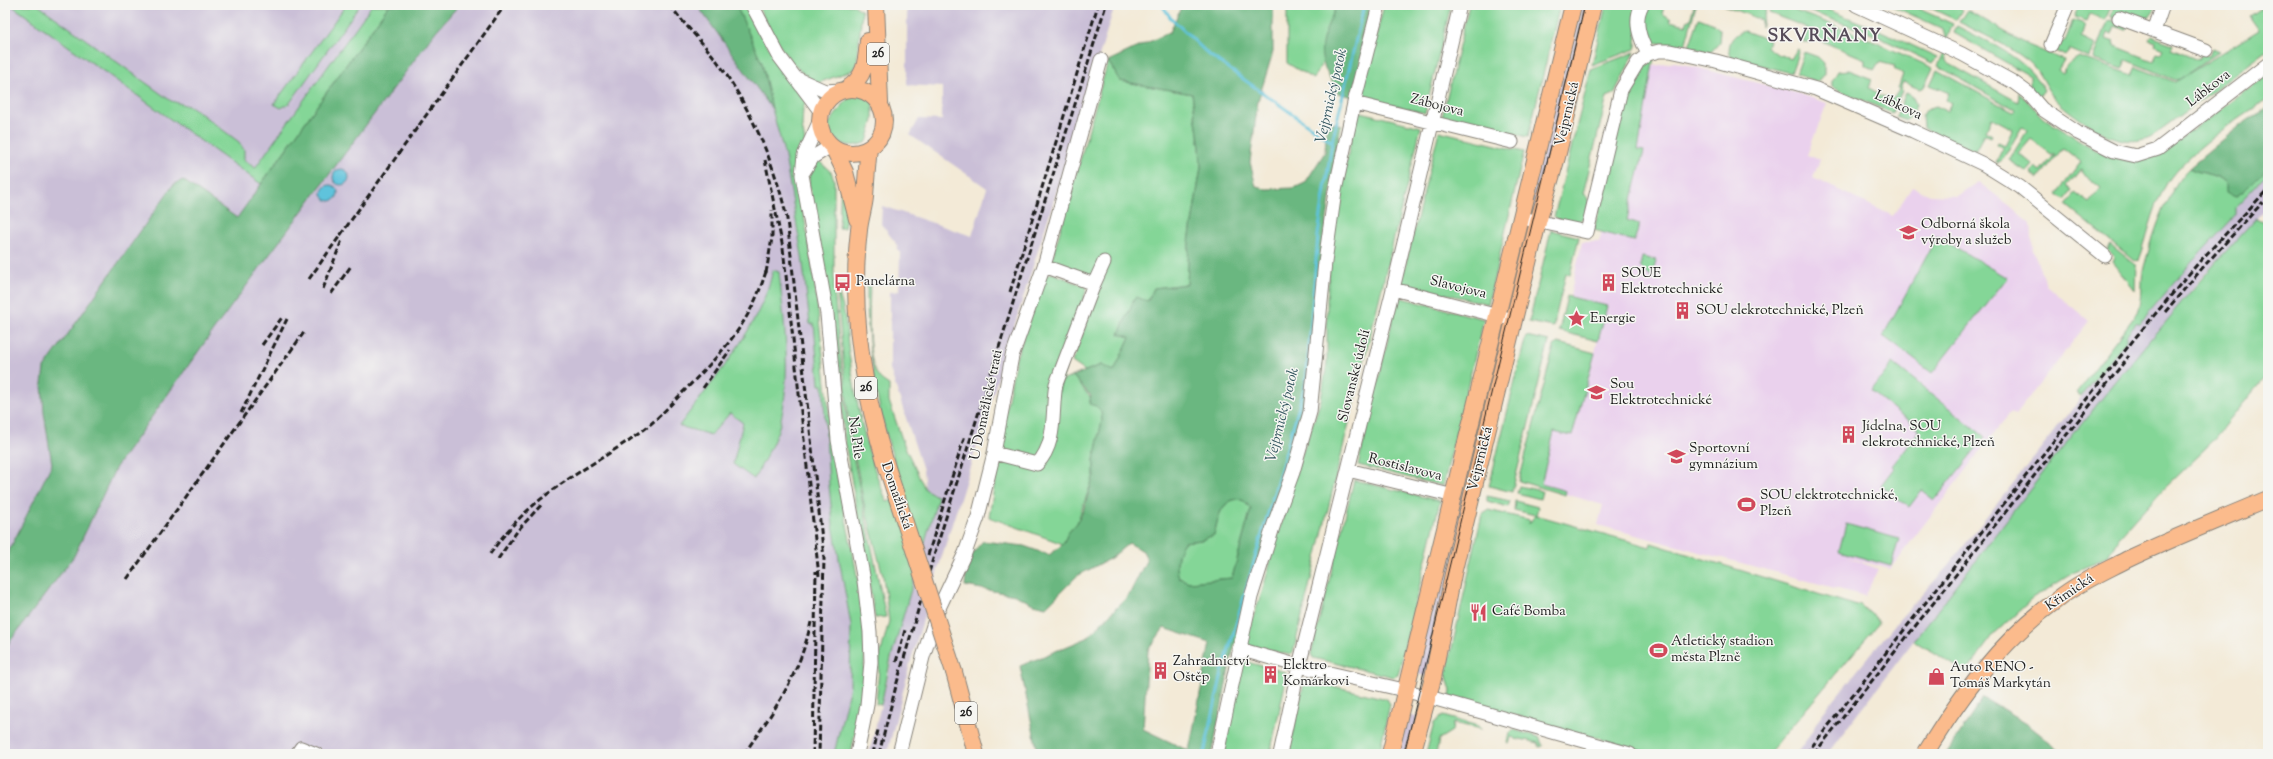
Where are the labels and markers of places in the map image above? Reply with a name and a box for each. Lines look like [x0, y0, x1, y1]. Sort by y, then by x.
place label: Odborná škola výroby a služeb [1921, 215, 2012, 251]
school or university icon: Odborná škola výroby a služeb [1898, 223, 1918, 243]
place label: SOUE Elektrotechnické [1621, 264, 1723, 300]
bus stop icon: Panelárna [833, 272, 853, 292]
place label: Panelárna [856, 272, 915, 292]
building icon: SOUE Elektrotechnické [1598, 272, 1618, 292]
building icon: SOU elekrotechnické, Plzeň [1673, 301, 1693, 321]
place label: SOU elekrotechnické, Plzeň [1696, 301, 1864, 321]
place icon: Energie [1567, 309, 1587, 329]
place label: Energie [1590, 309, 1636, 329]
place label: Sou Elektrotechnické [1610, 375, 1712, 411]
school or university icon: Sou Elektrotechnické [1587, 383, 1607, 403]
place label: Jídelna, SOU elekrotechnické, Plzeň [1861, 417, 1995, 453]
building icon: Jídelna, SOU elekrotechnické, Plzeň [1839, 425, 1859, 445]
place label: Sportovní gymnázium [1689, 439, 1758, 475]
school or university icon: Sportovní gymnázium [1666, 447, 1686, 467]
place label: SOU elektrotechnické, Plzeň [1760, 486, 1898, 522]
sports icon: SOU elektrotechnické, Plzeň [1737, 494, 1757, 514]
restaurant icon: Café Bomba [1469, 602, 1489, 622]
place label: Café Bomba [1492, 602, 1566, 622]
place label: Atletický stadion města Plzně [1671, 632, 1774, 668]
sports icon: Atletický stadion města Plzně [1648, 640, 1668, 660]
place label: Zahradnictví Oštěp [1173, 652, 1249, 688]
place label: Elektro Komárkovi [1283, 656, 1349, 692]
place label: Auto RENO - Tomáš Markytán [1950, 658, 2051, 694]
building icon: Zahradnictví Oštěp [1150, 660, 1170, 680]
building icon: Elektro Komárkovi [1260, 664, 1280, 684]
shop icon: Auto RENO - Tomáš Markytán [1927, 666, 1947, 686]

